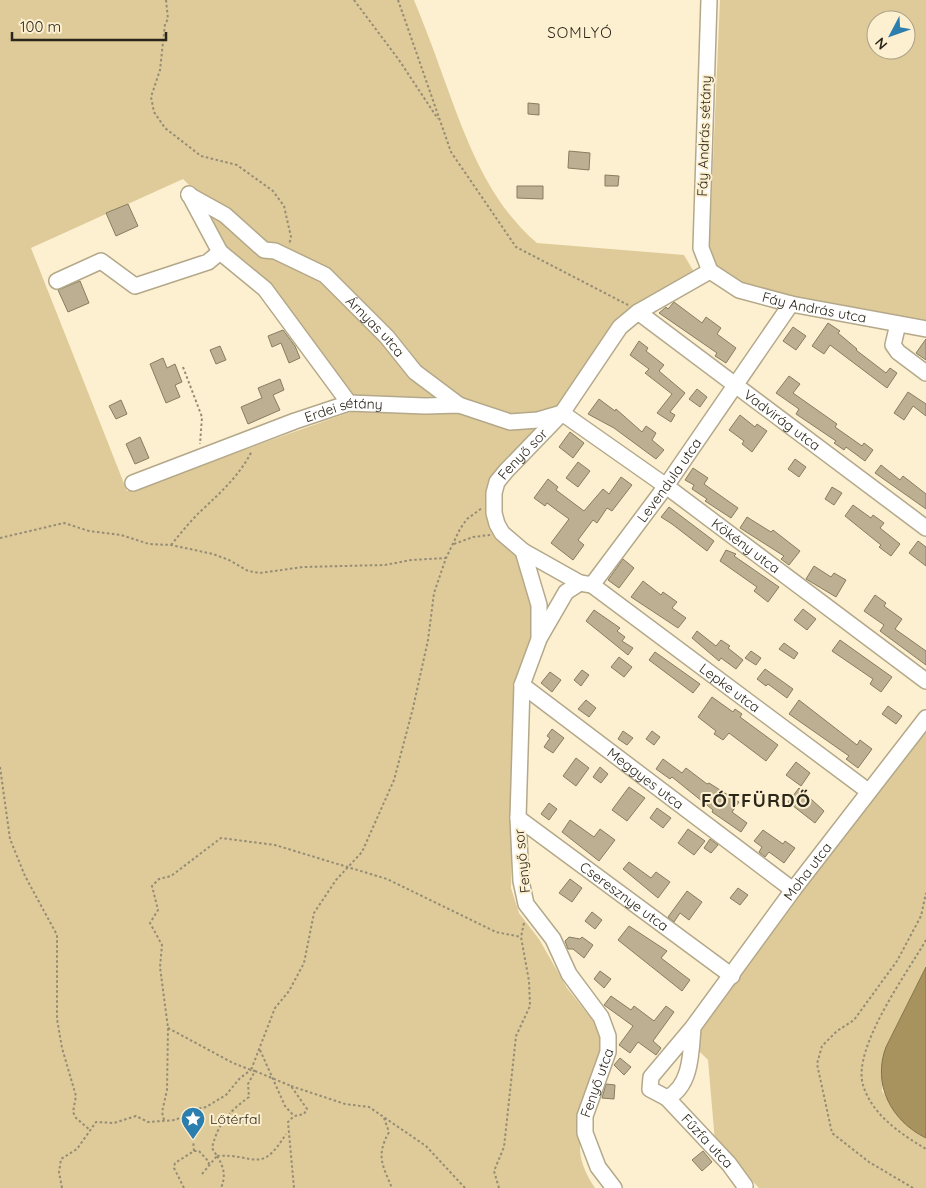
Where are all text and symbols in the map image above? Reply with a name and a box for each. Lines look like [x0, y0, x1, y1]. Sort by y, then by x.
scale bar [12, 10, 166, 42]
north arrow [866, 10, 916, 60]
text: 100 m [20, 17, 61, 36]
district label: SOMLYÓ [547, 23, 613, 42]
text: N [871, 34, 891, 53]
street label: Fáy András sétány [693, 75, 715, 197]
street label: Fáy András utca [760, 288, 868, 327]
street label: Árnyas utca [342, 292, 408, 361]
street label: Vadvirág utca [740, 385, 824, 455]
street label: Erdei sétány [302, 394, 383, 426]
street label: Fenyő sor [494, 424, 552, 483]
street label: Levendula utca [633, 435, 705, 526]
street label: Kökény utca [708, 514, 784, 577]
street label: Lepke utca [696, 659, 764, 716]
street label: Meggyes utca [604, 744, 688, 813]
district label: FÓTFÜRDŐ [701, 788, 811, 812]
street label: Fenyő sor [510, 827, 534, 894]
street label: Moha utca [779, 839, 836, 904]
street label: Cseresznye utca [576, 858, 672, 935]
street label: Fenyő utca [576, 1046, 618, 1120]
place icon: Lőtérfal [180, 1106, 206, 1140]
place label: Lőtérfal [210, 1110, 261, 1128]
street label: Fűzfa utca [677, 1110, 737, 1172]

